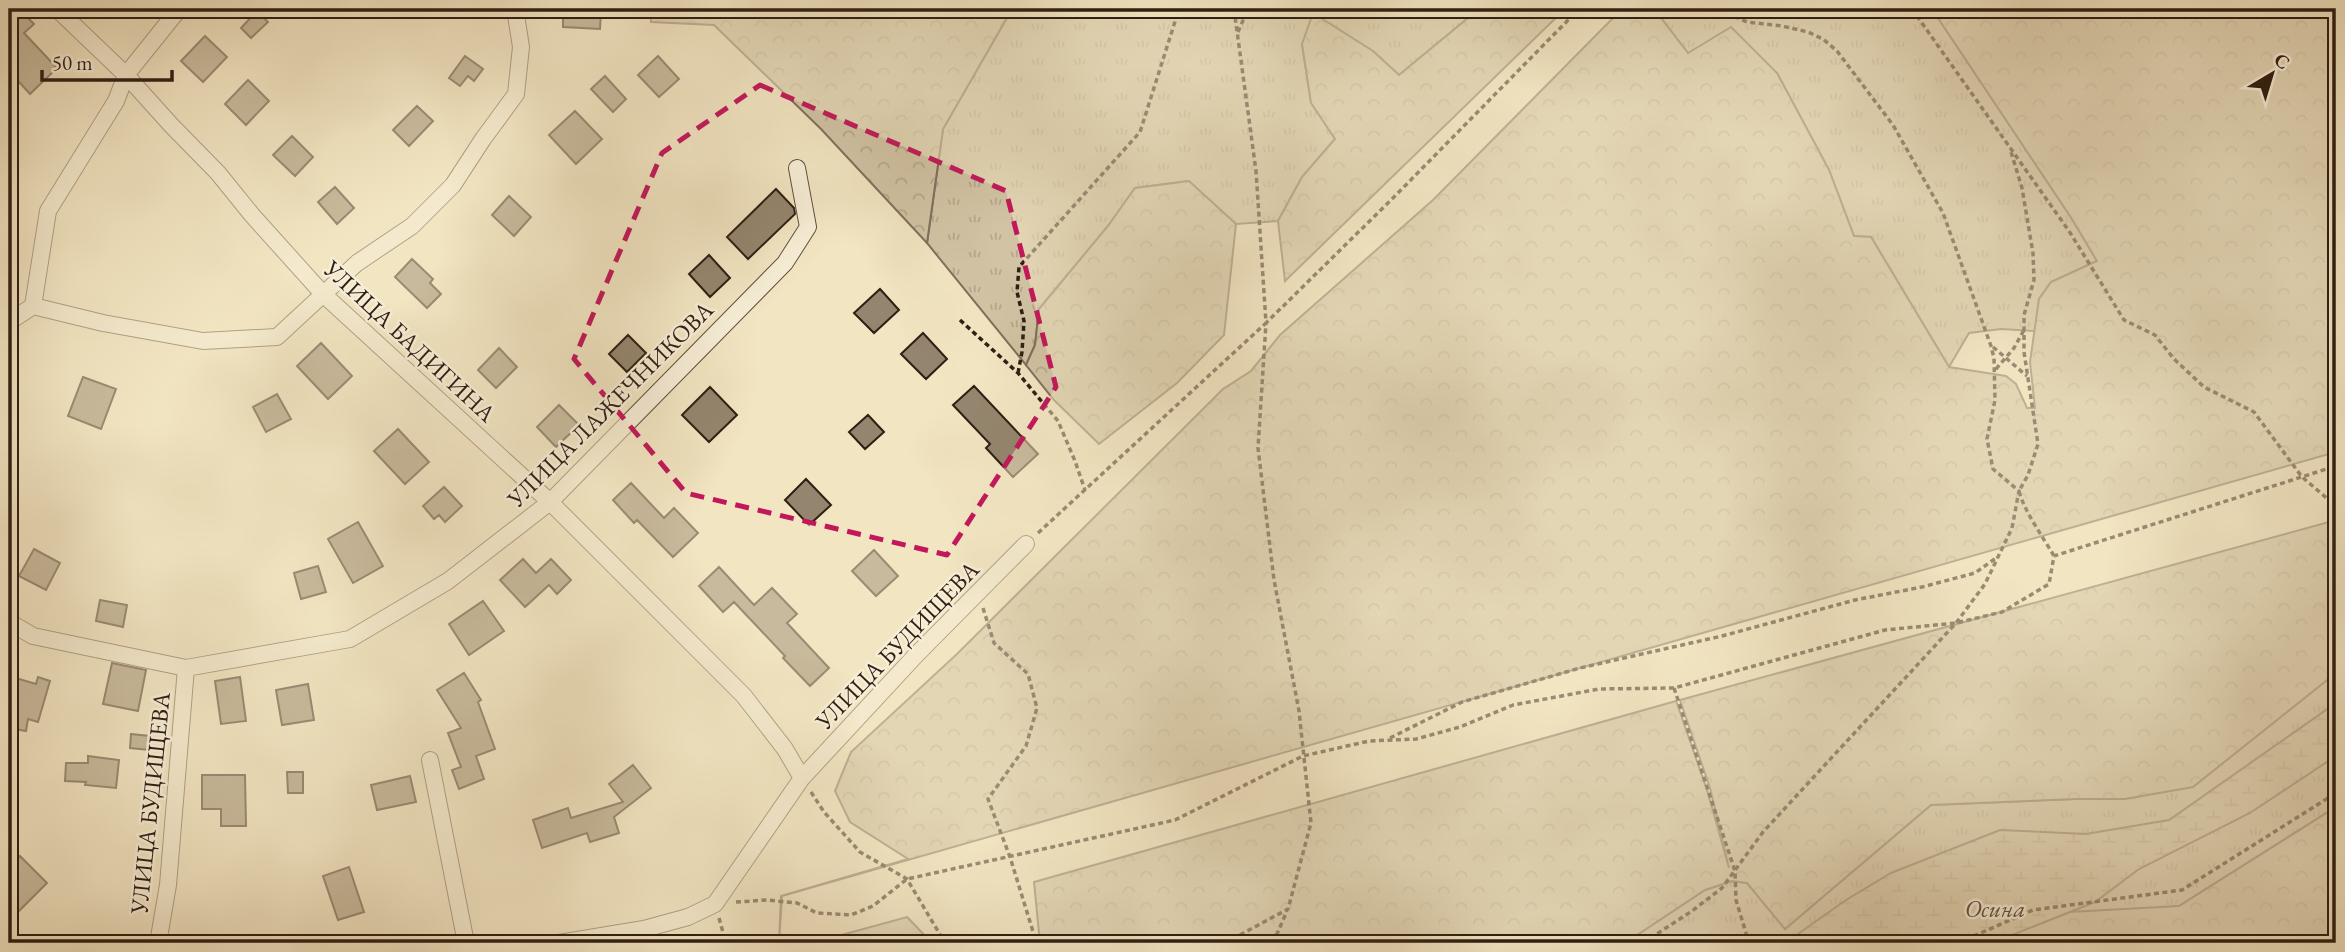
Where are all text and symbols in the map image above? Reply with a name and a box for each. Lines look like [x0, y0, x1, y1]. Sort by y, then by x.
scale bar [42, 38, 172, 82]
north arrow [2236, 38, 2306, 108]
text: С [2269, 47, 2295, 75]
text: 50 m [52, 49, 93, 76]
street label: УЛИЦА БАДИГИНА [317, 253, 503, 429]
street label: УЛИЦА ЛАЖЕЧНИКОВА [499, 294, 720, 515]
street label: УЛИЦА БУДИЩЕВА [808, 554, 986, 737]
street label: УЛИЦА БУДИЩЕВА [123, 690, 177, 916]
park label: Осина [1965, 893, 2025, 924]

